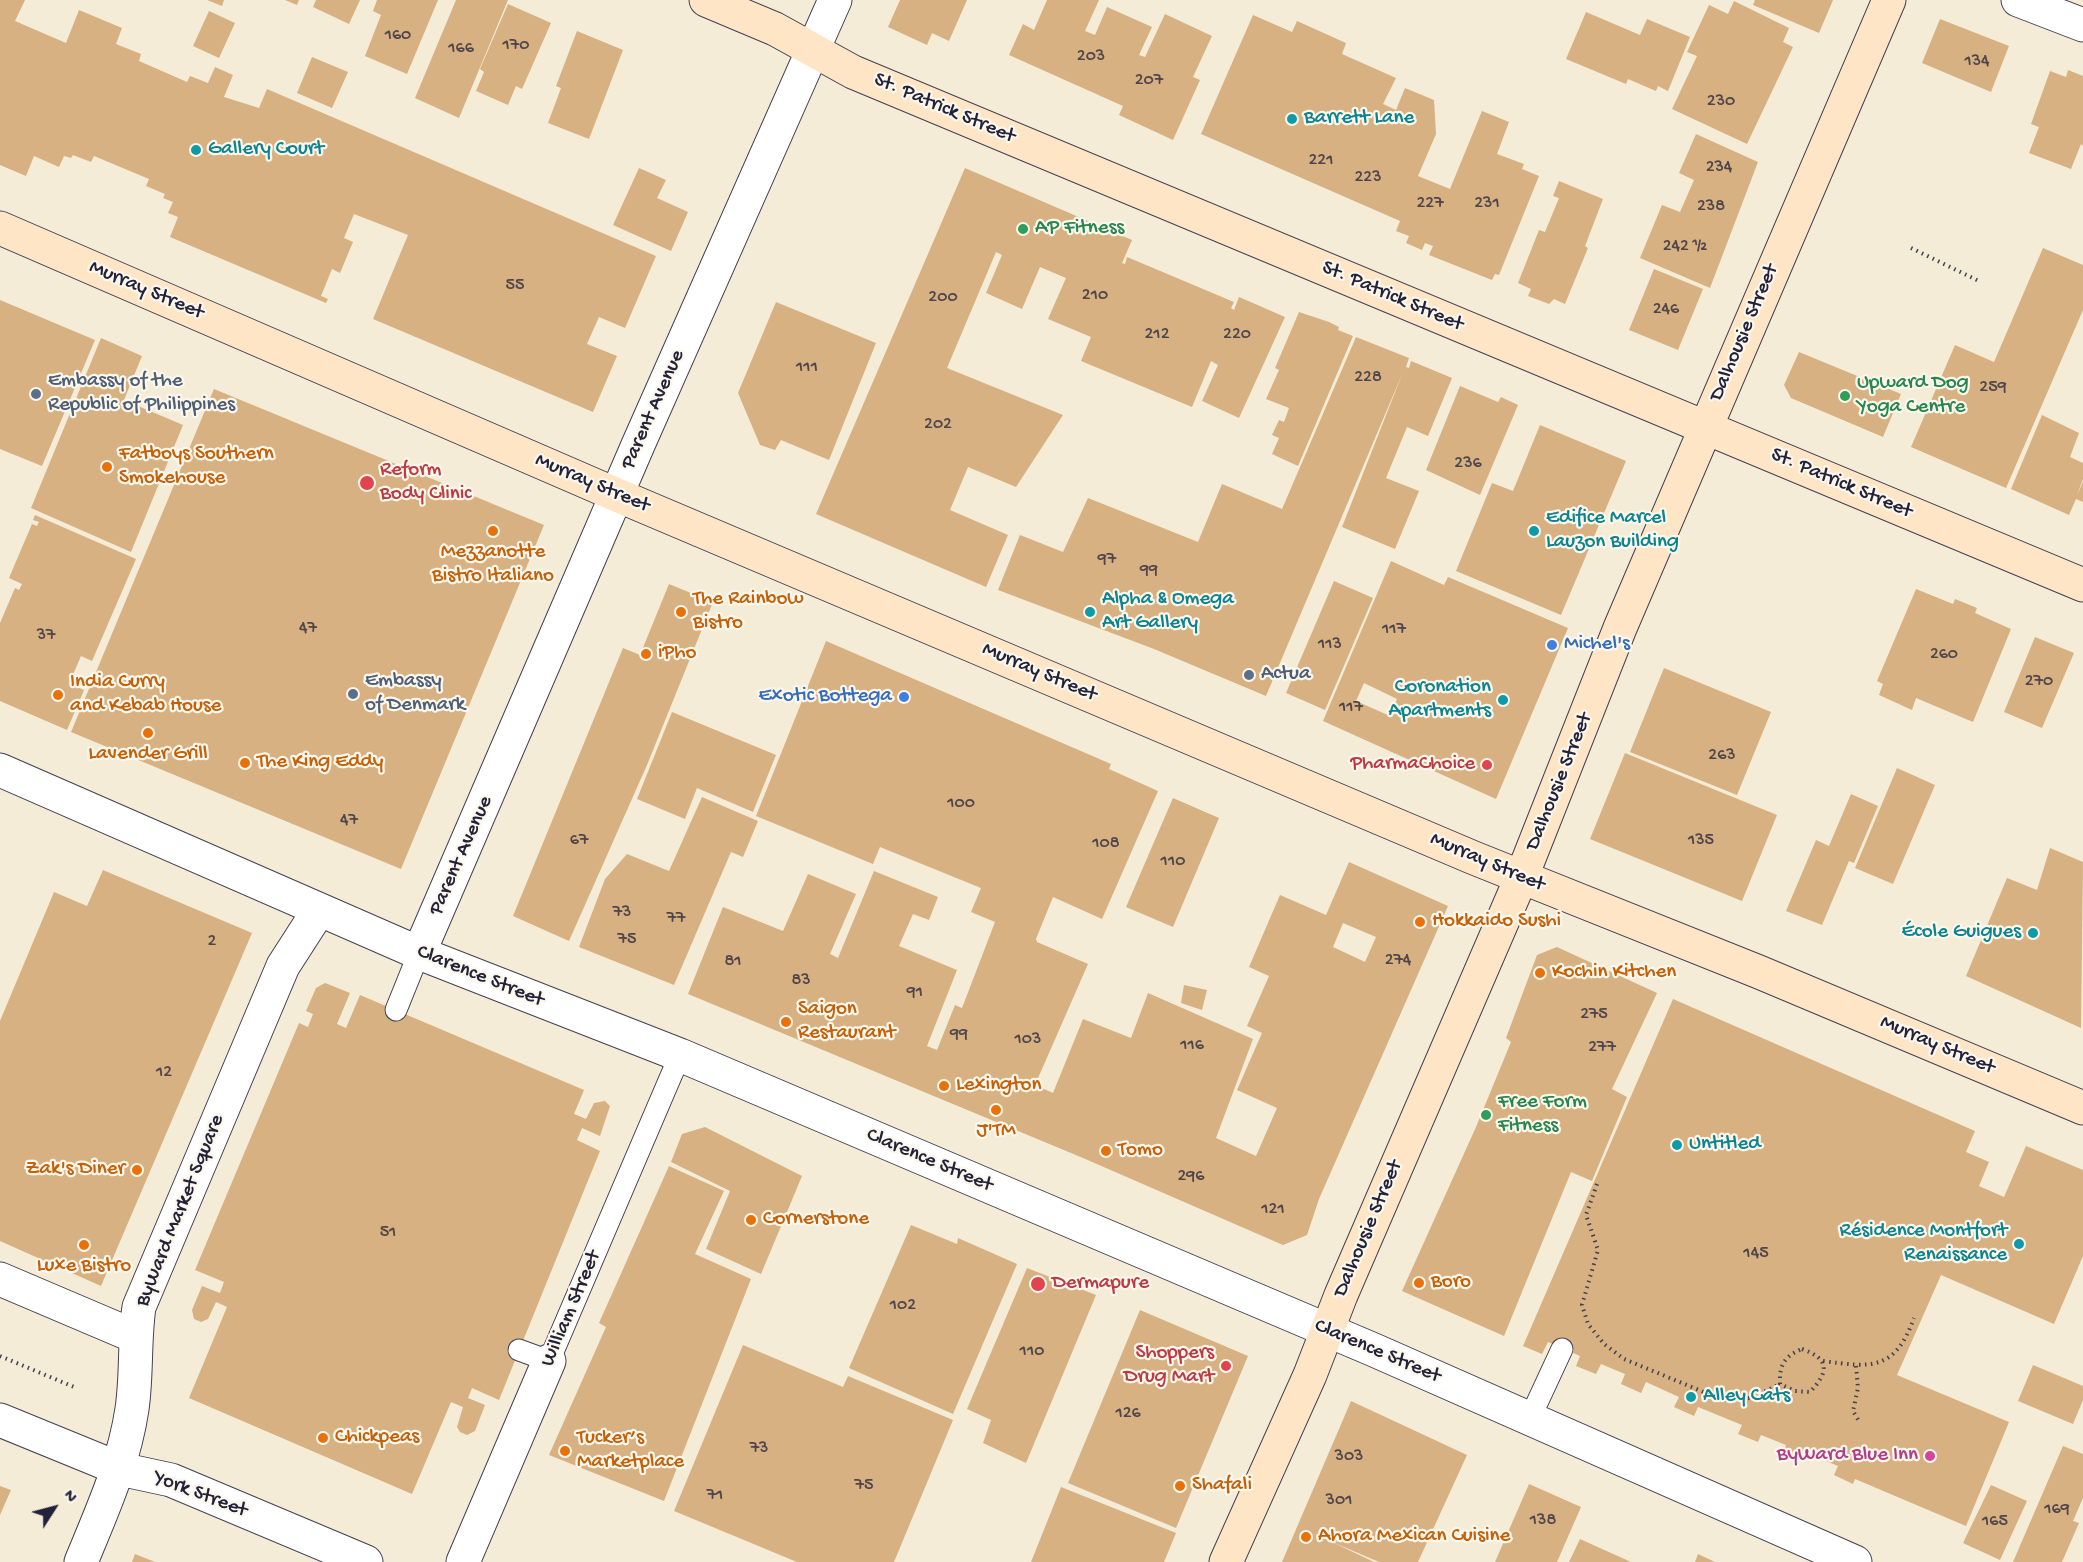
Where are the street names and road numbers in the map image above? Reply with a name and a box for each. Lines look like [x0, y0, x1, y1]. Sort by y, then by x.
street label: St. Patrick Street [870, 68, 1018, 150]
street label: Murray Street [85, 256, 207, 326]
street label: St. Patrick Street [1318, 256, 1466, 338]
street label: Dalhousie Street [1705, 261, 1785, 405]
street label: Parent Avenue [616, 346, 692, 474]
street label: St. Patrick Street [1767, 443, 1915, 525]
street label: Murray Street [531, 449, 653, 519]
street label: Murray Street [978, 638, 1100, 708]
street label: Dalhousie Street [1521, 710, 1599, 854]
street label: Parent Avenue [424, 792, 500, 920]
street label: Murray Street [1426, 828, 1548, 898]
street label: Clarence Street [413, 940, 547, 1014]
street label: Murray Street [1876, 1011, 1998, 1081]
street label: ByWard Market Square [131, 1111, 231, 1311]
street label: Clarence Street [862, 1123, 996, 1199]
street label: Dalhousie Street [1329, 1157, 1409, 1301]
street label: William Street [536, 1247, 608, 1371]
street label: Clarence Street [1310, 1314, 1444, 1390]
street label: York Street [150, 1466, 250, 1524]

